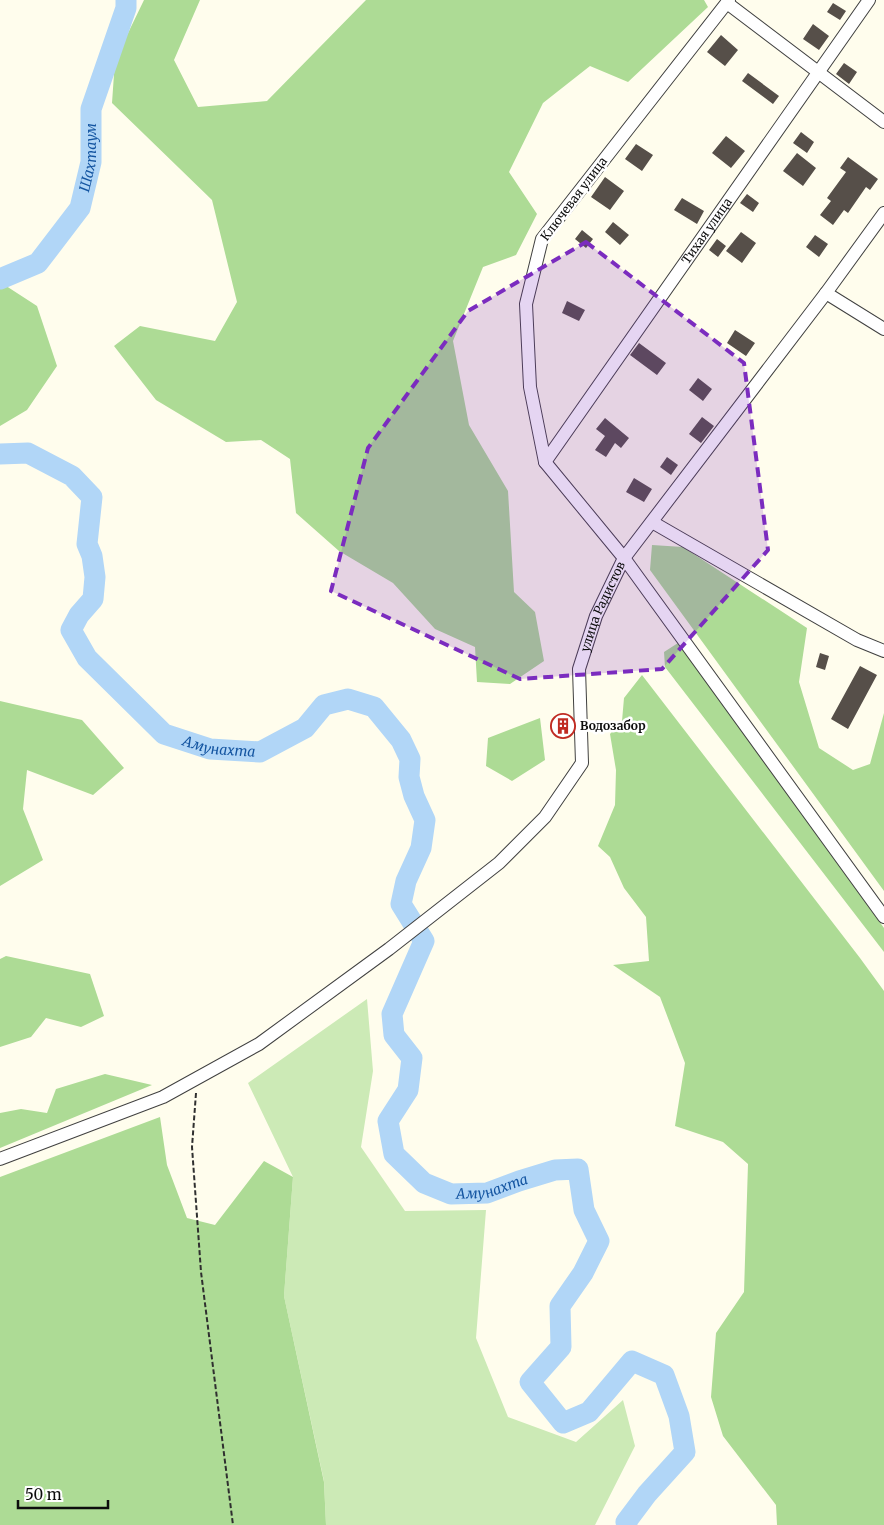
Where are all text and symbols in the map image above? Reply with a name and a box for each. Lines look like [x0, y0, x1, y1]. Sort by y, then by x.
water label: Шахтаум [75, 123, 100, 194]
street label: Ключевая улица [537, 153, 610, 244]
street label: Тихая улица [678, 194, 735, 267]
street label: улица Радистов [577, 559, 628, 654]
building icon: Водозабор [550, 713, 576, 739]
place label: Водозабор [580, 718, 646, 733]
water label: Амунахта [179, 731, 256, 761]
water label: Амунахта [455, 1170, 530, 1203]
scale bar [18, 1478, 108, 1510]
text: 50 m [25, 1485, 62, 1504]

